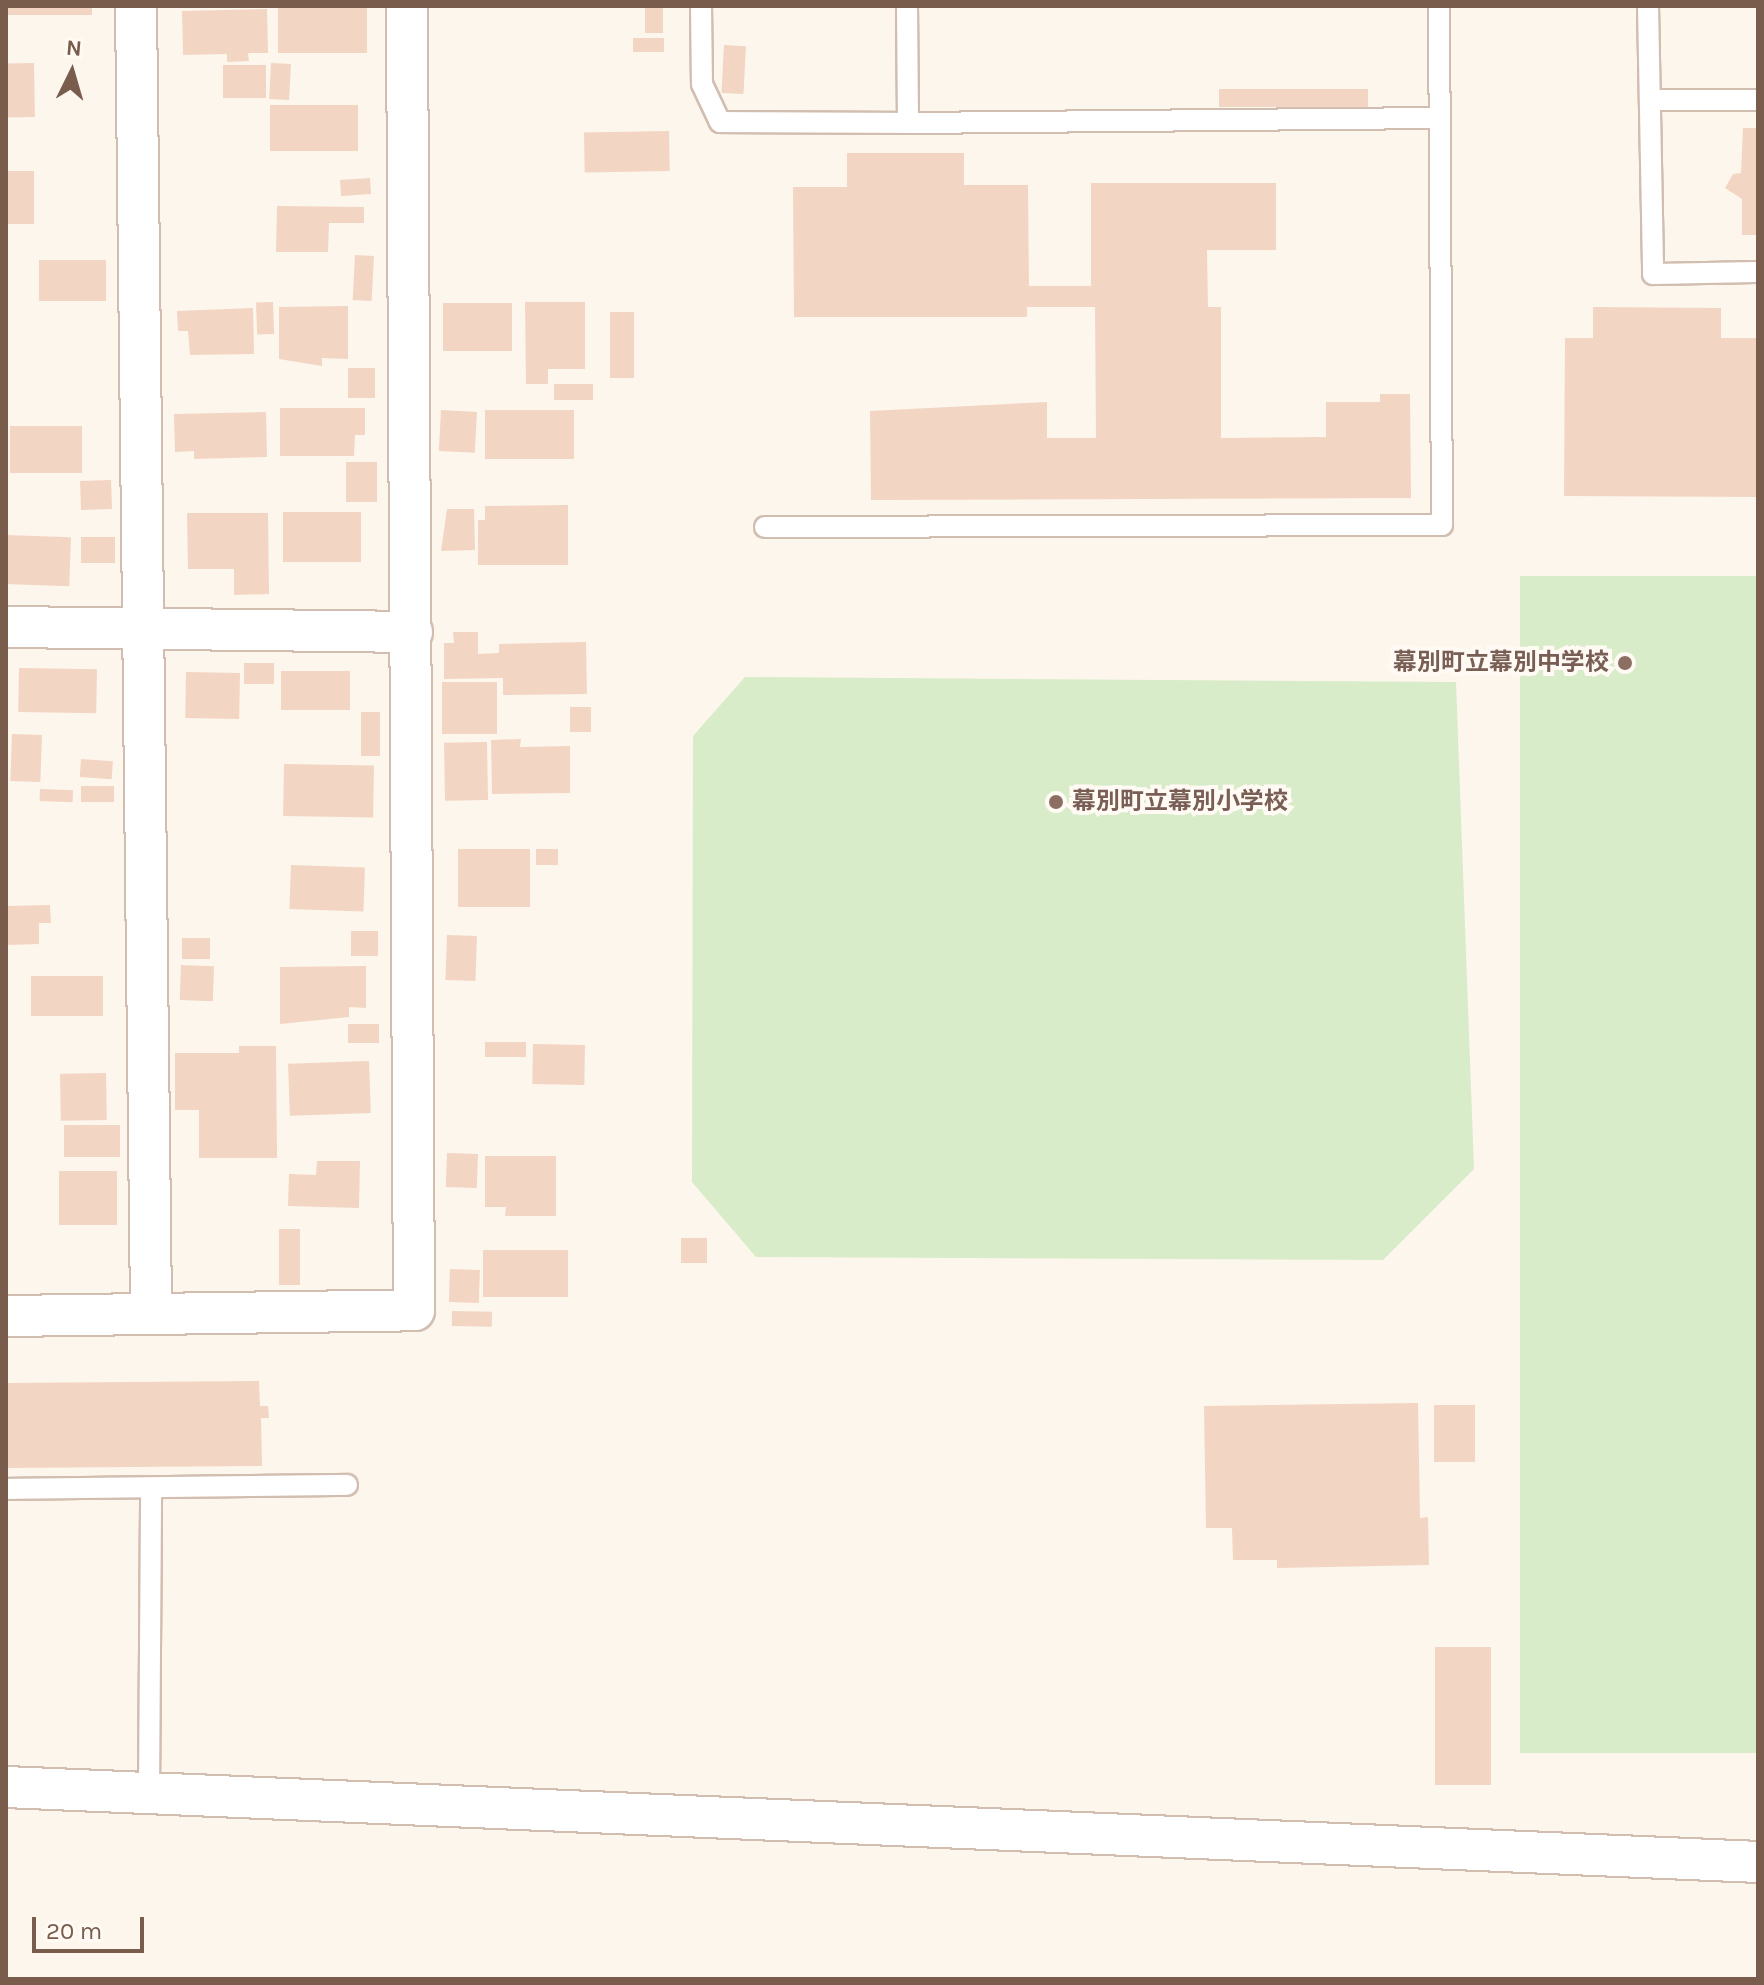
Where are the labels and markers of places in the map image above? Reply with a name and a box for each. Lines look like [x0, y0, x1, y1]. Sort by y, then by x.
place label: 幕別町立幕別中学校 [1393, 649, 1609, 677]
marker: 幕別町立幕別中学校 [1616, 654, 1634, 672]
place label: 幕別町立幕別小学校 [1072, 788, 1288, 816]
marker: 幕別町立幕別小学校 [1047, 793, 1065, 811]

